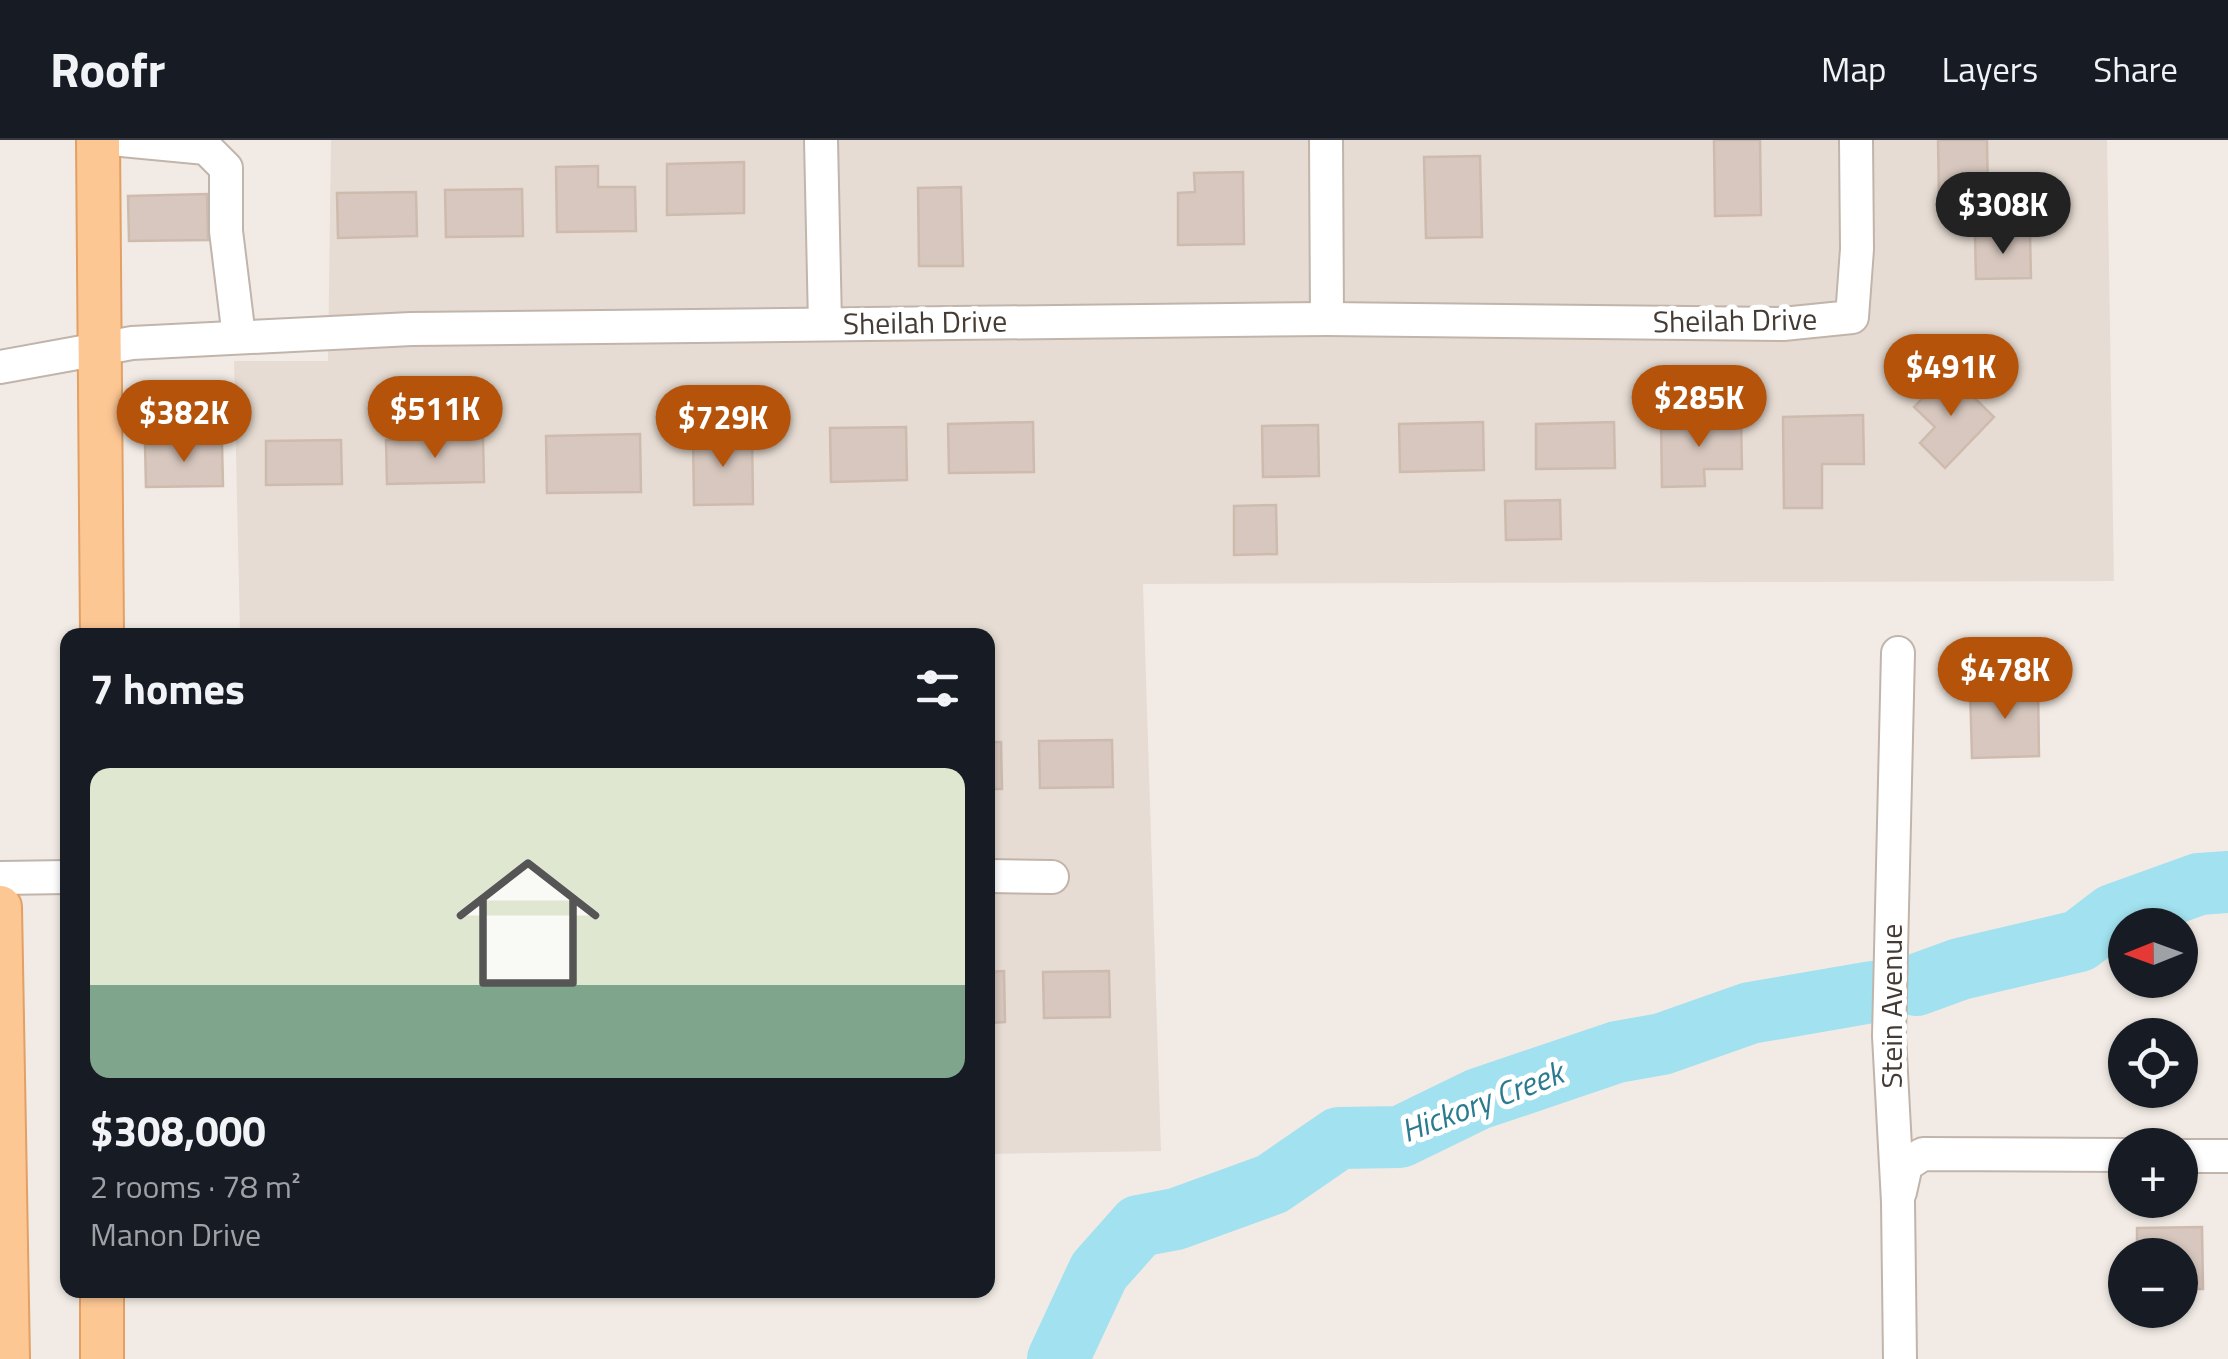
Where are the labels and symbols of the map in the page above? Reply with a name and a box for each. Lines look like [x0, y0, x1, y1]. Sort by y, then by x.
pin: $308K [1933, 172, 2073, 257]
street label: Sheilah Drive [1652, 296, 1818, 344]
street label: Sheilah Drive [842, 298, 1008, 346]
pin: $491K [1881, 334, 2021, 419]
pin: $285K [1629, 365, 1769, 450]
pin: $511K [365, 376, 505, 461]
pin: $382K [114, 380, 254, 465]
pin: $729K [653, 385, 793, 470]
pin: $478K [1935, 637, 2075, 722]
north arrow [2108, 908, 2198, 998]
street label: Stein Avenue [1868, 924, 1914, 1088]
water label: Hickory Creek [1393, 1047, 1573, 1154]

